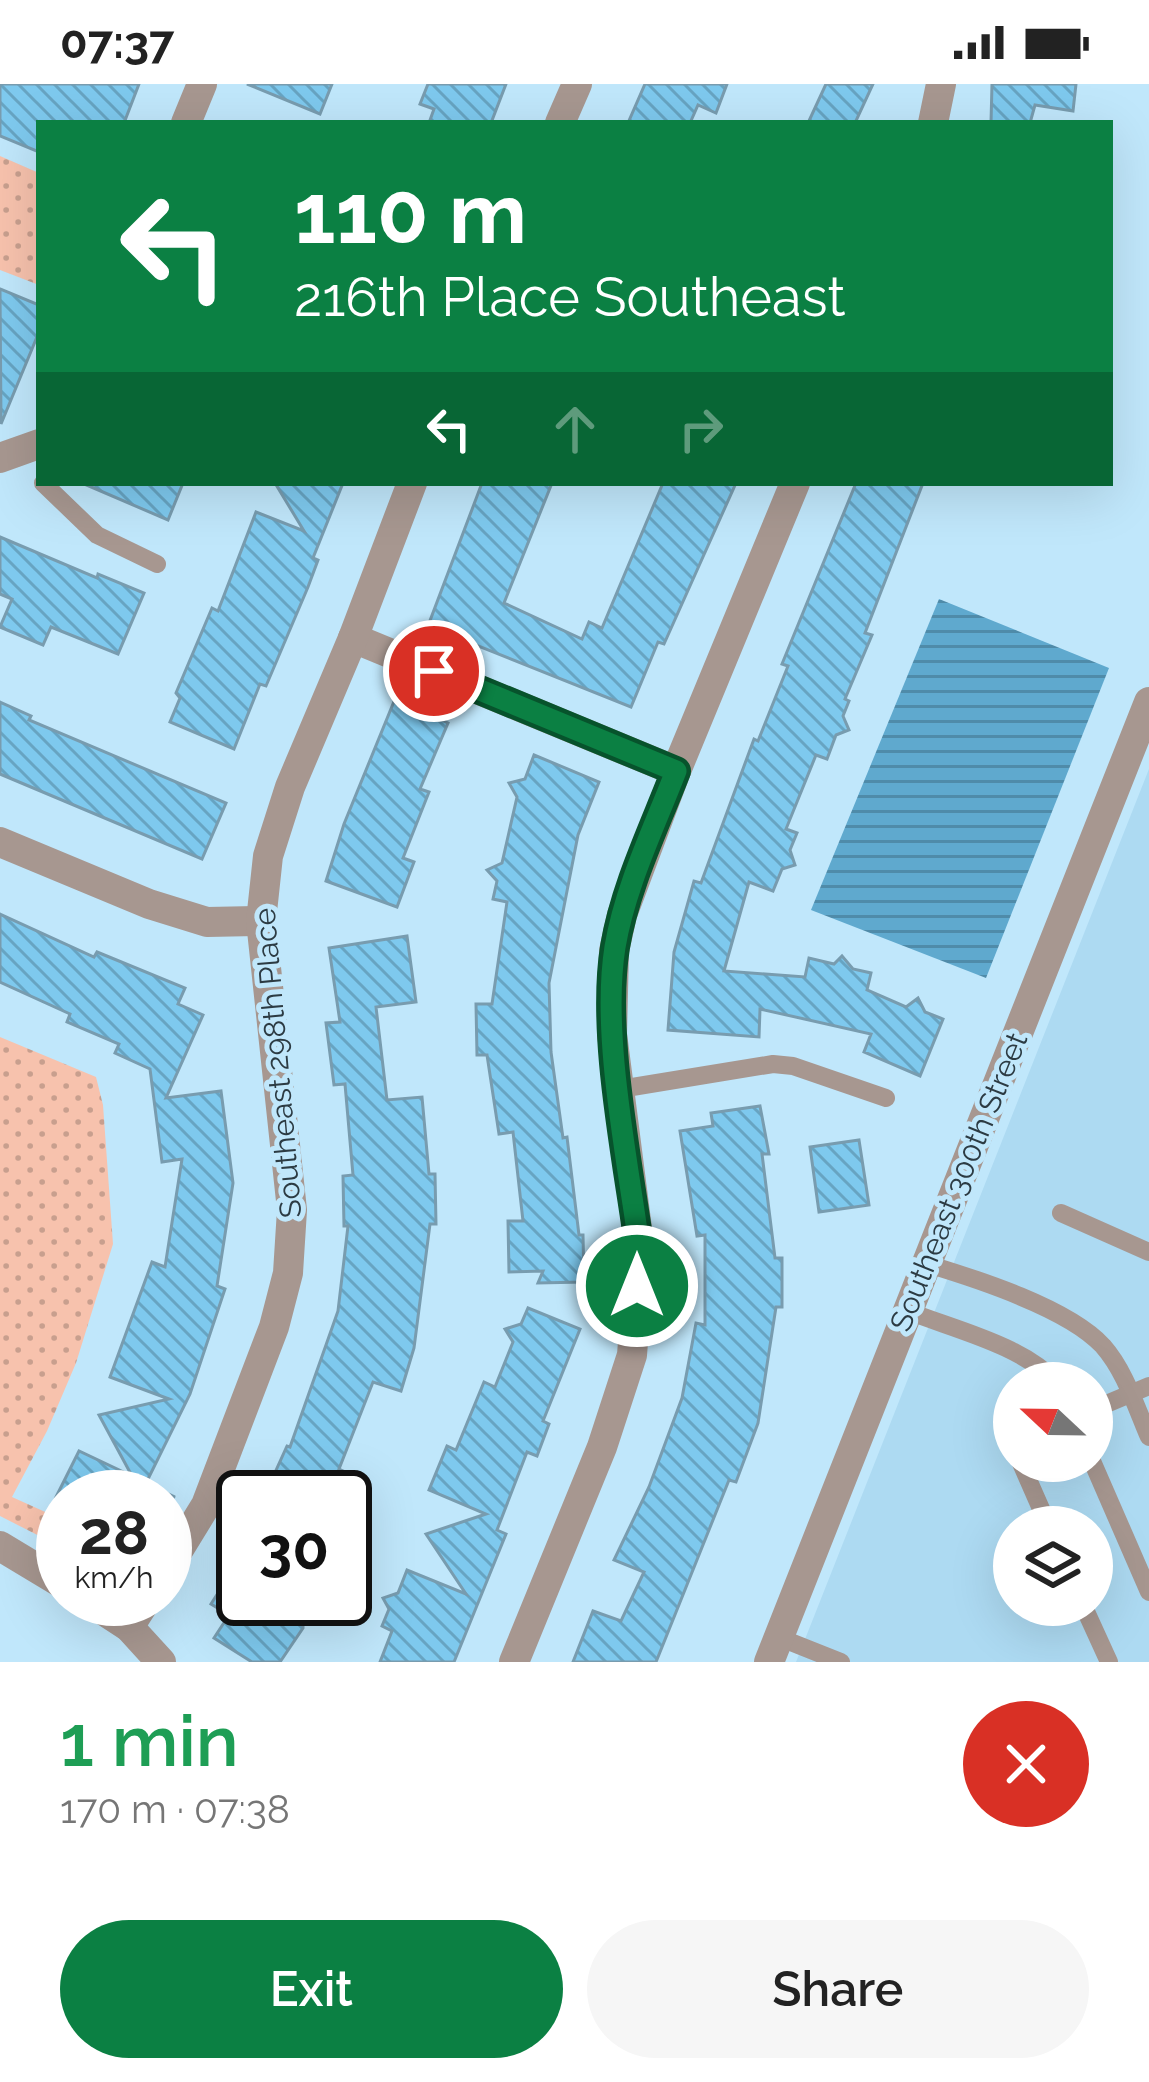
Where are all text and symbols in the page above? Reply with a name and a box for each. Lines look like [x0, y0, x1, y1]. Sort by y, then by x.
text: 07:37 [60, 16, 174, 69]
text: 110 m [294, 164, 527, 263]
icon: left [96, 168, 252, 324]
text: 216th Place Southeast [294, 265, 846, 329]
icon: left [416, 396, 482, 462]
icon: ahead [542, 396, 608, 462]
icon: right [668, 396, 734, 462]
pin [383, 620, 485, 722]
icon: arrive [401, 638, 467, 704]
street label: Southeast 298th Place [247, 907, 308, 1219]
street label: Southeast 300th Street [883, 1028, 1034, 1336]
position arrow [574, 1223, 700, 1349]
north arrow [993, 1362, 1113, 1482]
map controls [993, 1362, 1113, 1626]
speed limit sign: 30 [216, 1470, 372, 1626]
text: 28 [79, 1498, 149, 1568]
button: layers [993, 1506, 1113, 1626]
text: km/h [74, 1560, 154, 1595]
text: 1 min [60, 1698, 239, 1783]
button: close [963, 1701, 1089, 1827]
text: 170 m · 07:38 [60, 1786, 290, 1832]
button: Exit [60, 1920, 563, 2058]
button: Share [587, 1920, 1089, 2058]

